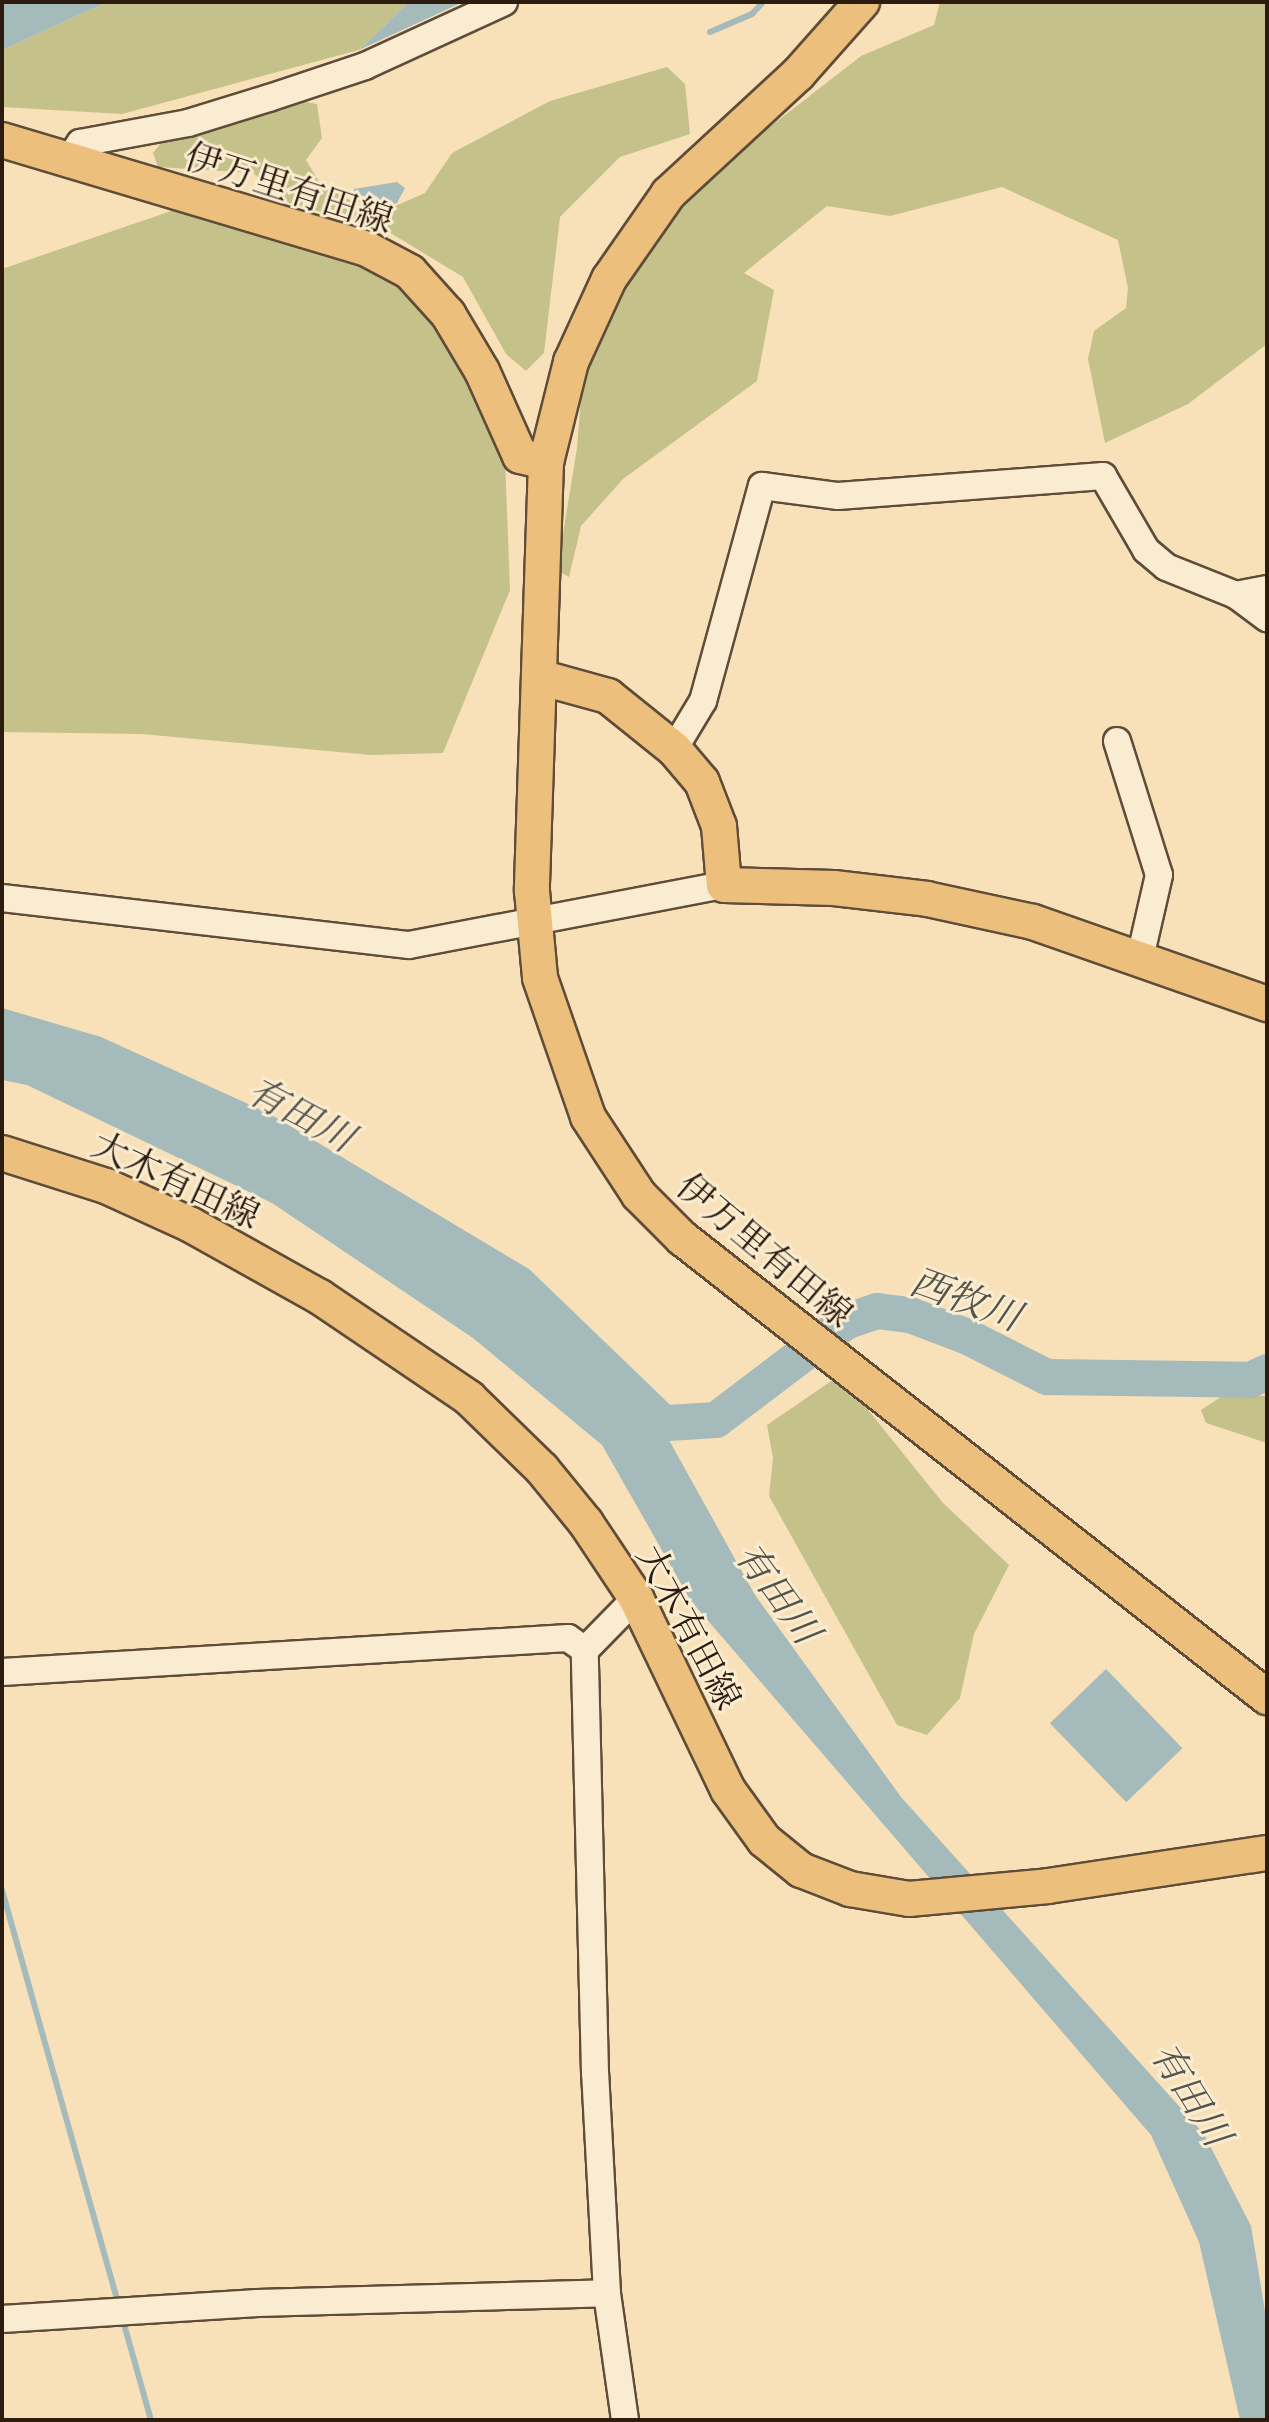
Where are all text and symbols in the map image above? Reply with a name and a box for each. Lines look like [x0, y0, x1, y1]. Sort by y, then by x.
street label: 伊万里有田線 [180, 134, 398, 242]
water label: 有田川 [240, 1067, 362, 1161]
street label: 大木有田線 [85, 1122, 267, 1238]
street label: 伊万里有田線 [668, 1164, 862, 1336]
water label: 西牧川 [905, 1258, 1027, 1340]
water label: 有田川 [726, 1533, 830, 1653]
street label: 大木有田線 [628, 1537, 750, 1717]
water label: 有田川 [1141, 2034, 1241, 2154]

